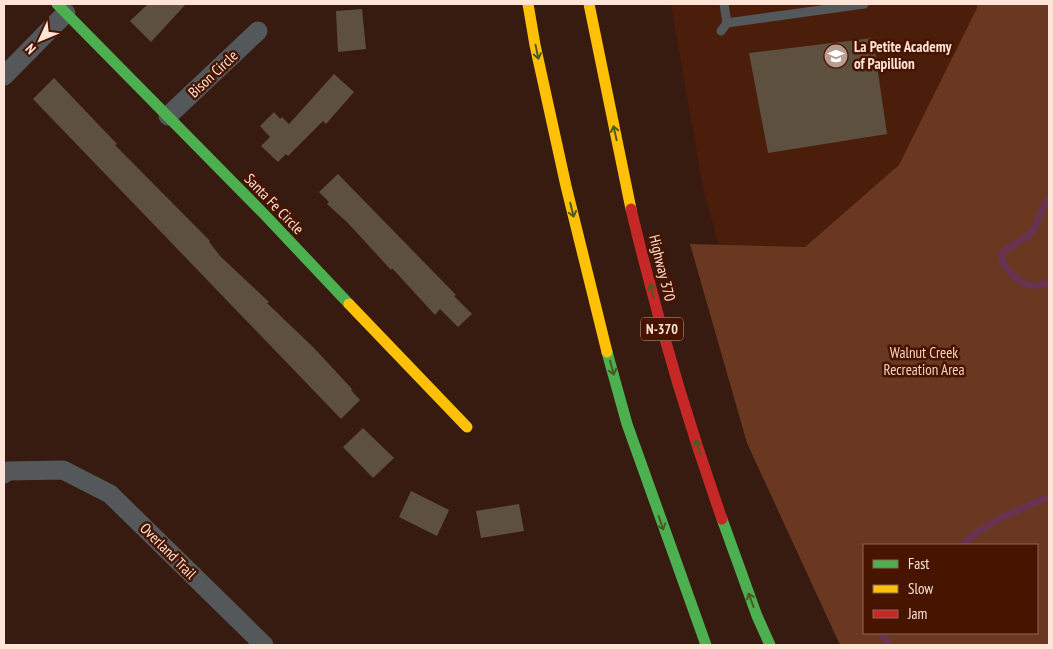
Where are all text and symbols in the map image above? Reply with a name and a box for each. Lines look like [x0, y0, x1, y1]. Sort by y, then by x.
north arrow [15, 15, 65, 65]
place label: La Petite Academy of Papillion [854, 37, 953, 73]
text: N [22, 40, 40, 58]
one-way arrow [533, 43, 542, 59]
school or university icon: La Petite Academy of Papillion [823, 43, 849, 69]
street label: Bison Circle [184, 46, 241, 101]
one-way arrow [609, 125, 619, 141]
street label: Santa Fe Circle [241, 169, 308, 238]
one-way arrow [568, 202, 577, 218]
street label: Highway 370 [645, 233, 680, 303]
one-way arrow [647, 283, 656, 299]
road number: N-370 [641, 318, 683, 340]
park label: Walnut Creek Recreation Area [884, 343, 964, 379]
one-way arrow [607, 360, 617, 376]
one-way arrow [693, 439, 702, 455]
one-way arrow [657, 514, 666, 530]
street label: Overland Trail [136, 519, 201, 583]
legend [863, 544, 1038, 634]
text: Fast [908, 554, 929, 573]
text: Slow [908, 579, 933, 598]
one-way arrow [746, 593, 755, 608]
text: Jam [907, 604, 927, 623]

